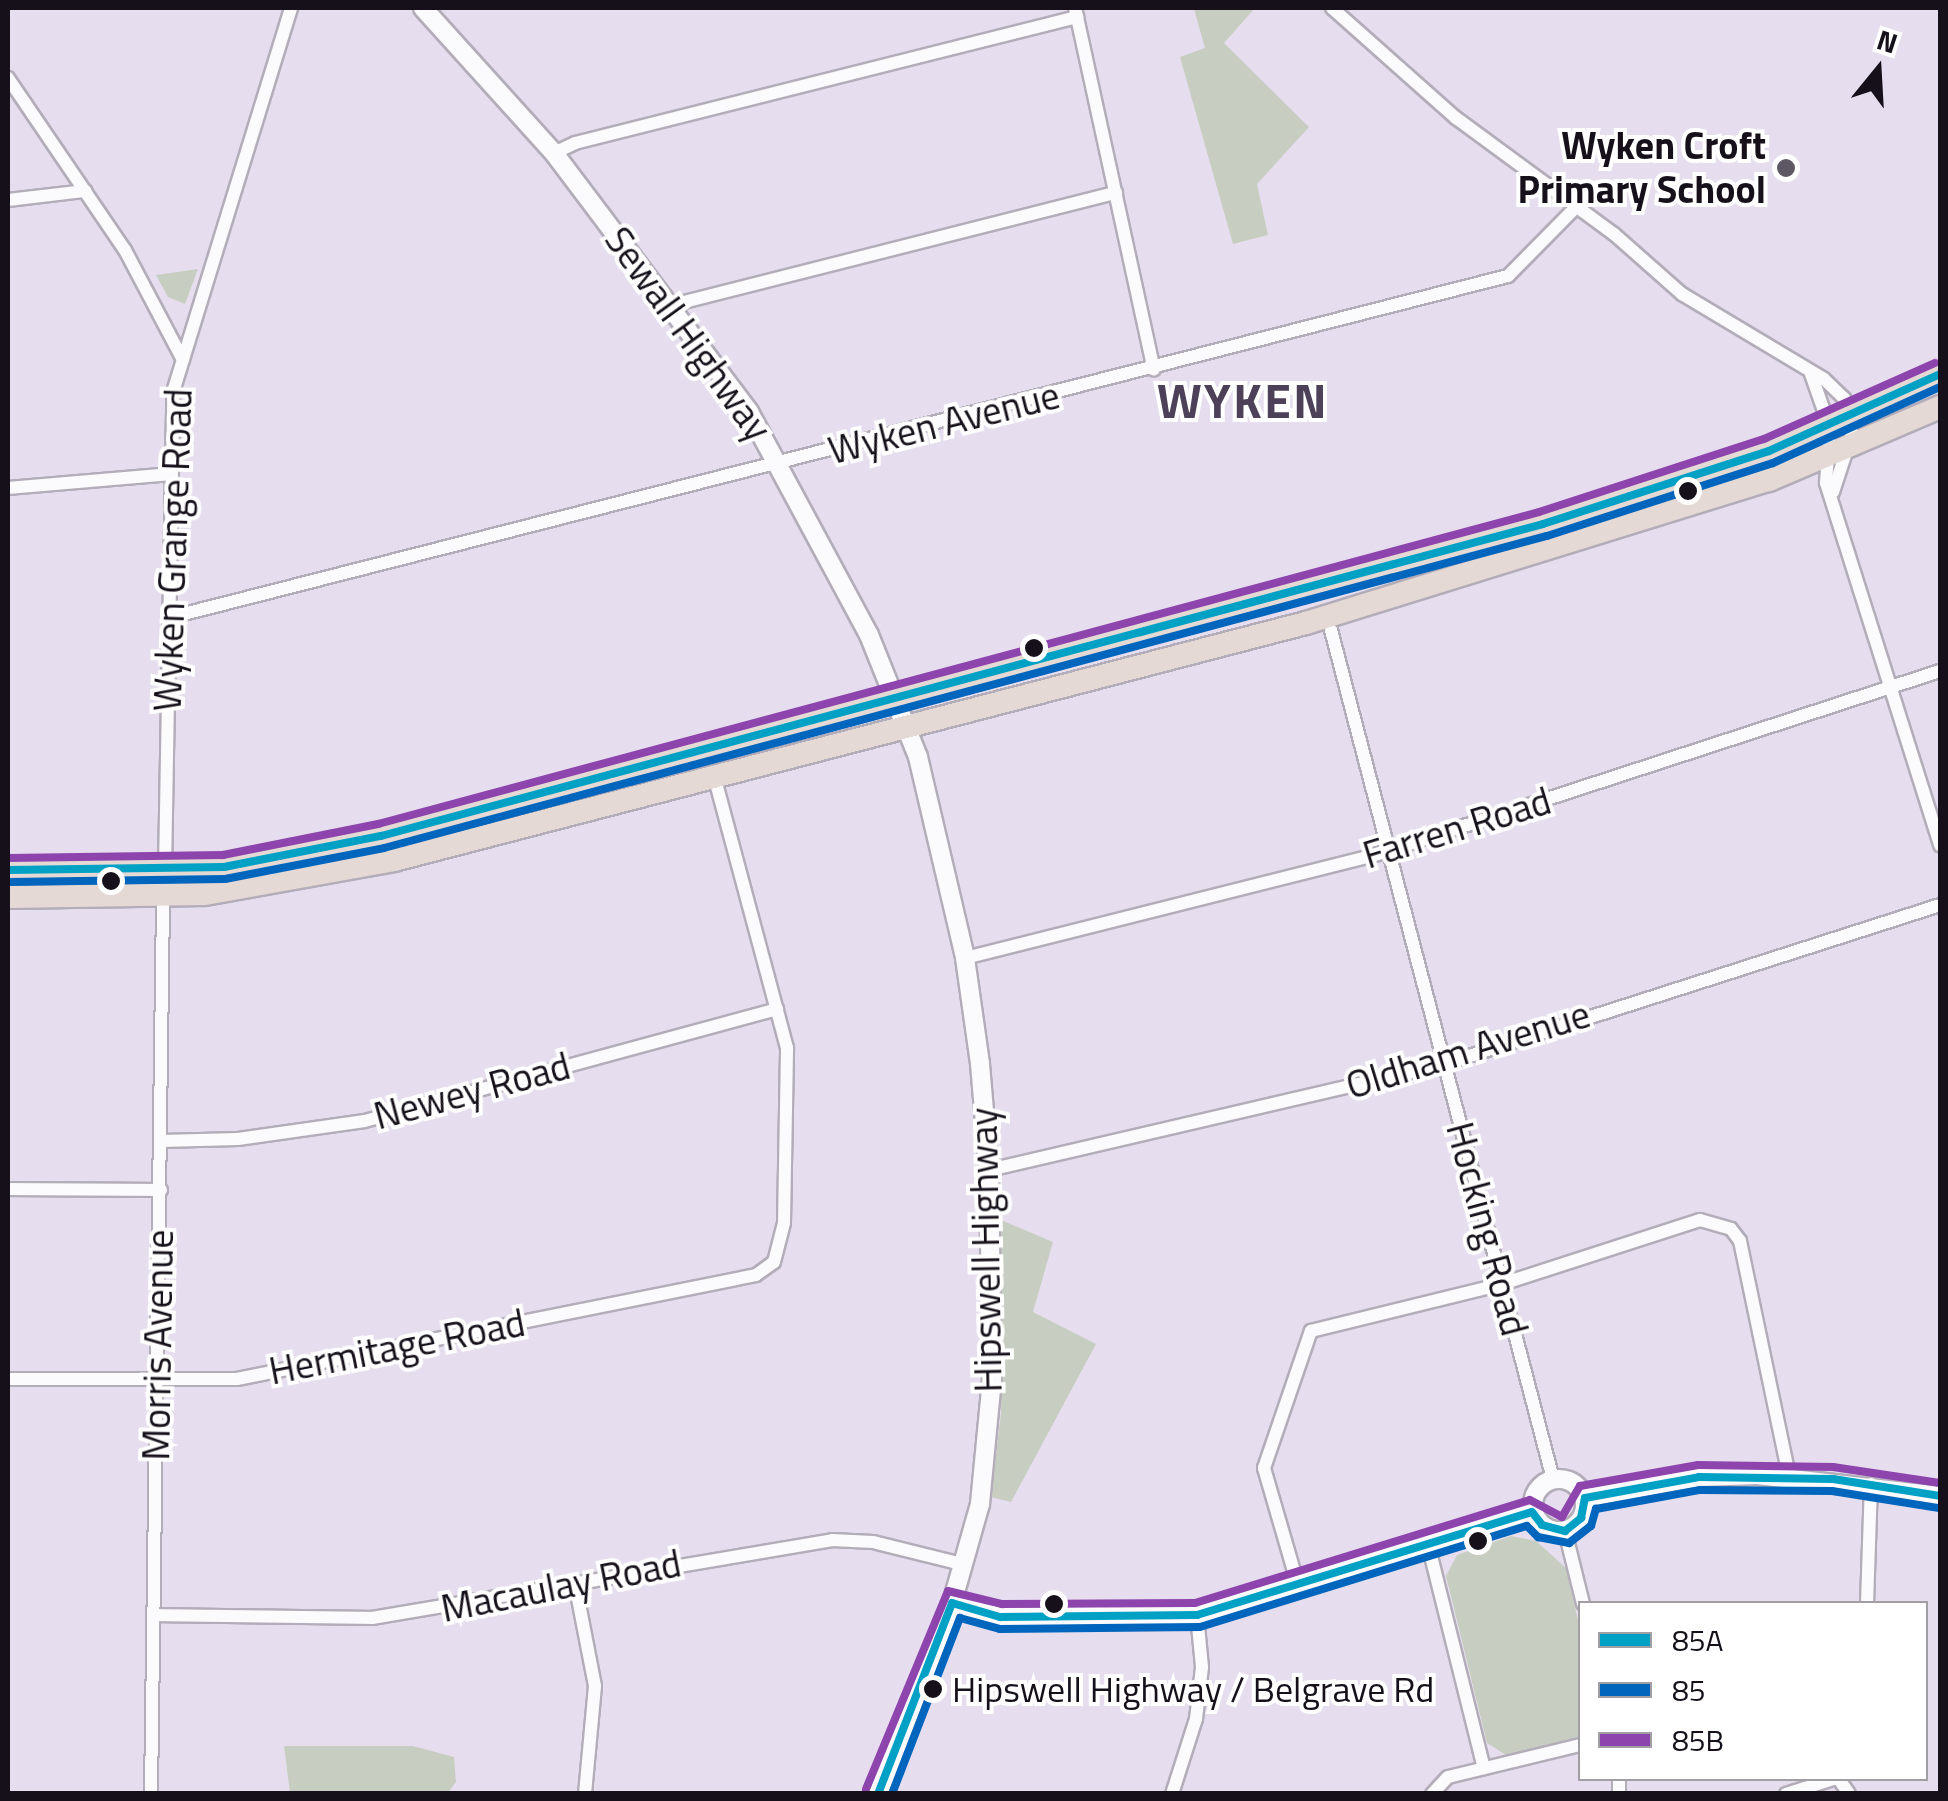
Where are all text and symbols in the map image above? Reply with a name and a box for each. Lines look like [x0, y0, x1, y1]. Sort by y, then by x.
text: N [1872, 18, 1903, 64]
north arrow [1828, 20, 1928, 120]
place label: Wyken Croft Primary School [1518, 123, 1766, 212]
marker: Wyken Croft Primary School [1775, 157, 1797, 179]
street label: Sewall Highway [595, 218, 781, 450]
street label: Wyken Avenue [824, 372, 1064, 474]
district label: WYKEN [1157, 372, 1329, 430]
street label: Wyken Grange Road [145, 388, 201, 712]
unlabelled marker [1678, 481, 1698, 501]
unlabelled marker [1024, 638, 1044, 658]
street label: Farren Road [1358, 778, 1556, 878]
unlabelled marker [101, 871, 121, 891]
street label: Oldham Avenue [1341, 991, 1595, 1109]
street label: Newey Road [369, 1043, 575, 1139]
street label: Hipswell Highway [961, 1107, 1011, 1393]
street label: Hocking Road [1437, 1117, 1537, 1341]
street label: Morris Avenue [133, 1229, 183, 1461]
street label: Hermitage Road [265, 1300, 529, 1394]
unlabelled marker [1468, 1531, 1488, 1551]
street label: Macaulay Road [437, 1540, 685, 1632]
unlabelled marker [1044, 1594, 1064, 1614]
legend [1578, 1601, 1928, 1781]
text: 85A [1672, 1617, 1723, 1663]
place label: Hipswell Highway / Belgrave Rd [952, 1667, 1434, 1711]
text: 85 [1672, 1667, 1706, 1713]
marker: Hipswell Highway / Belgrave Rd [923, 1679, 943, 1699]
text: 85B [1672, 1717, 1724, 1763]

